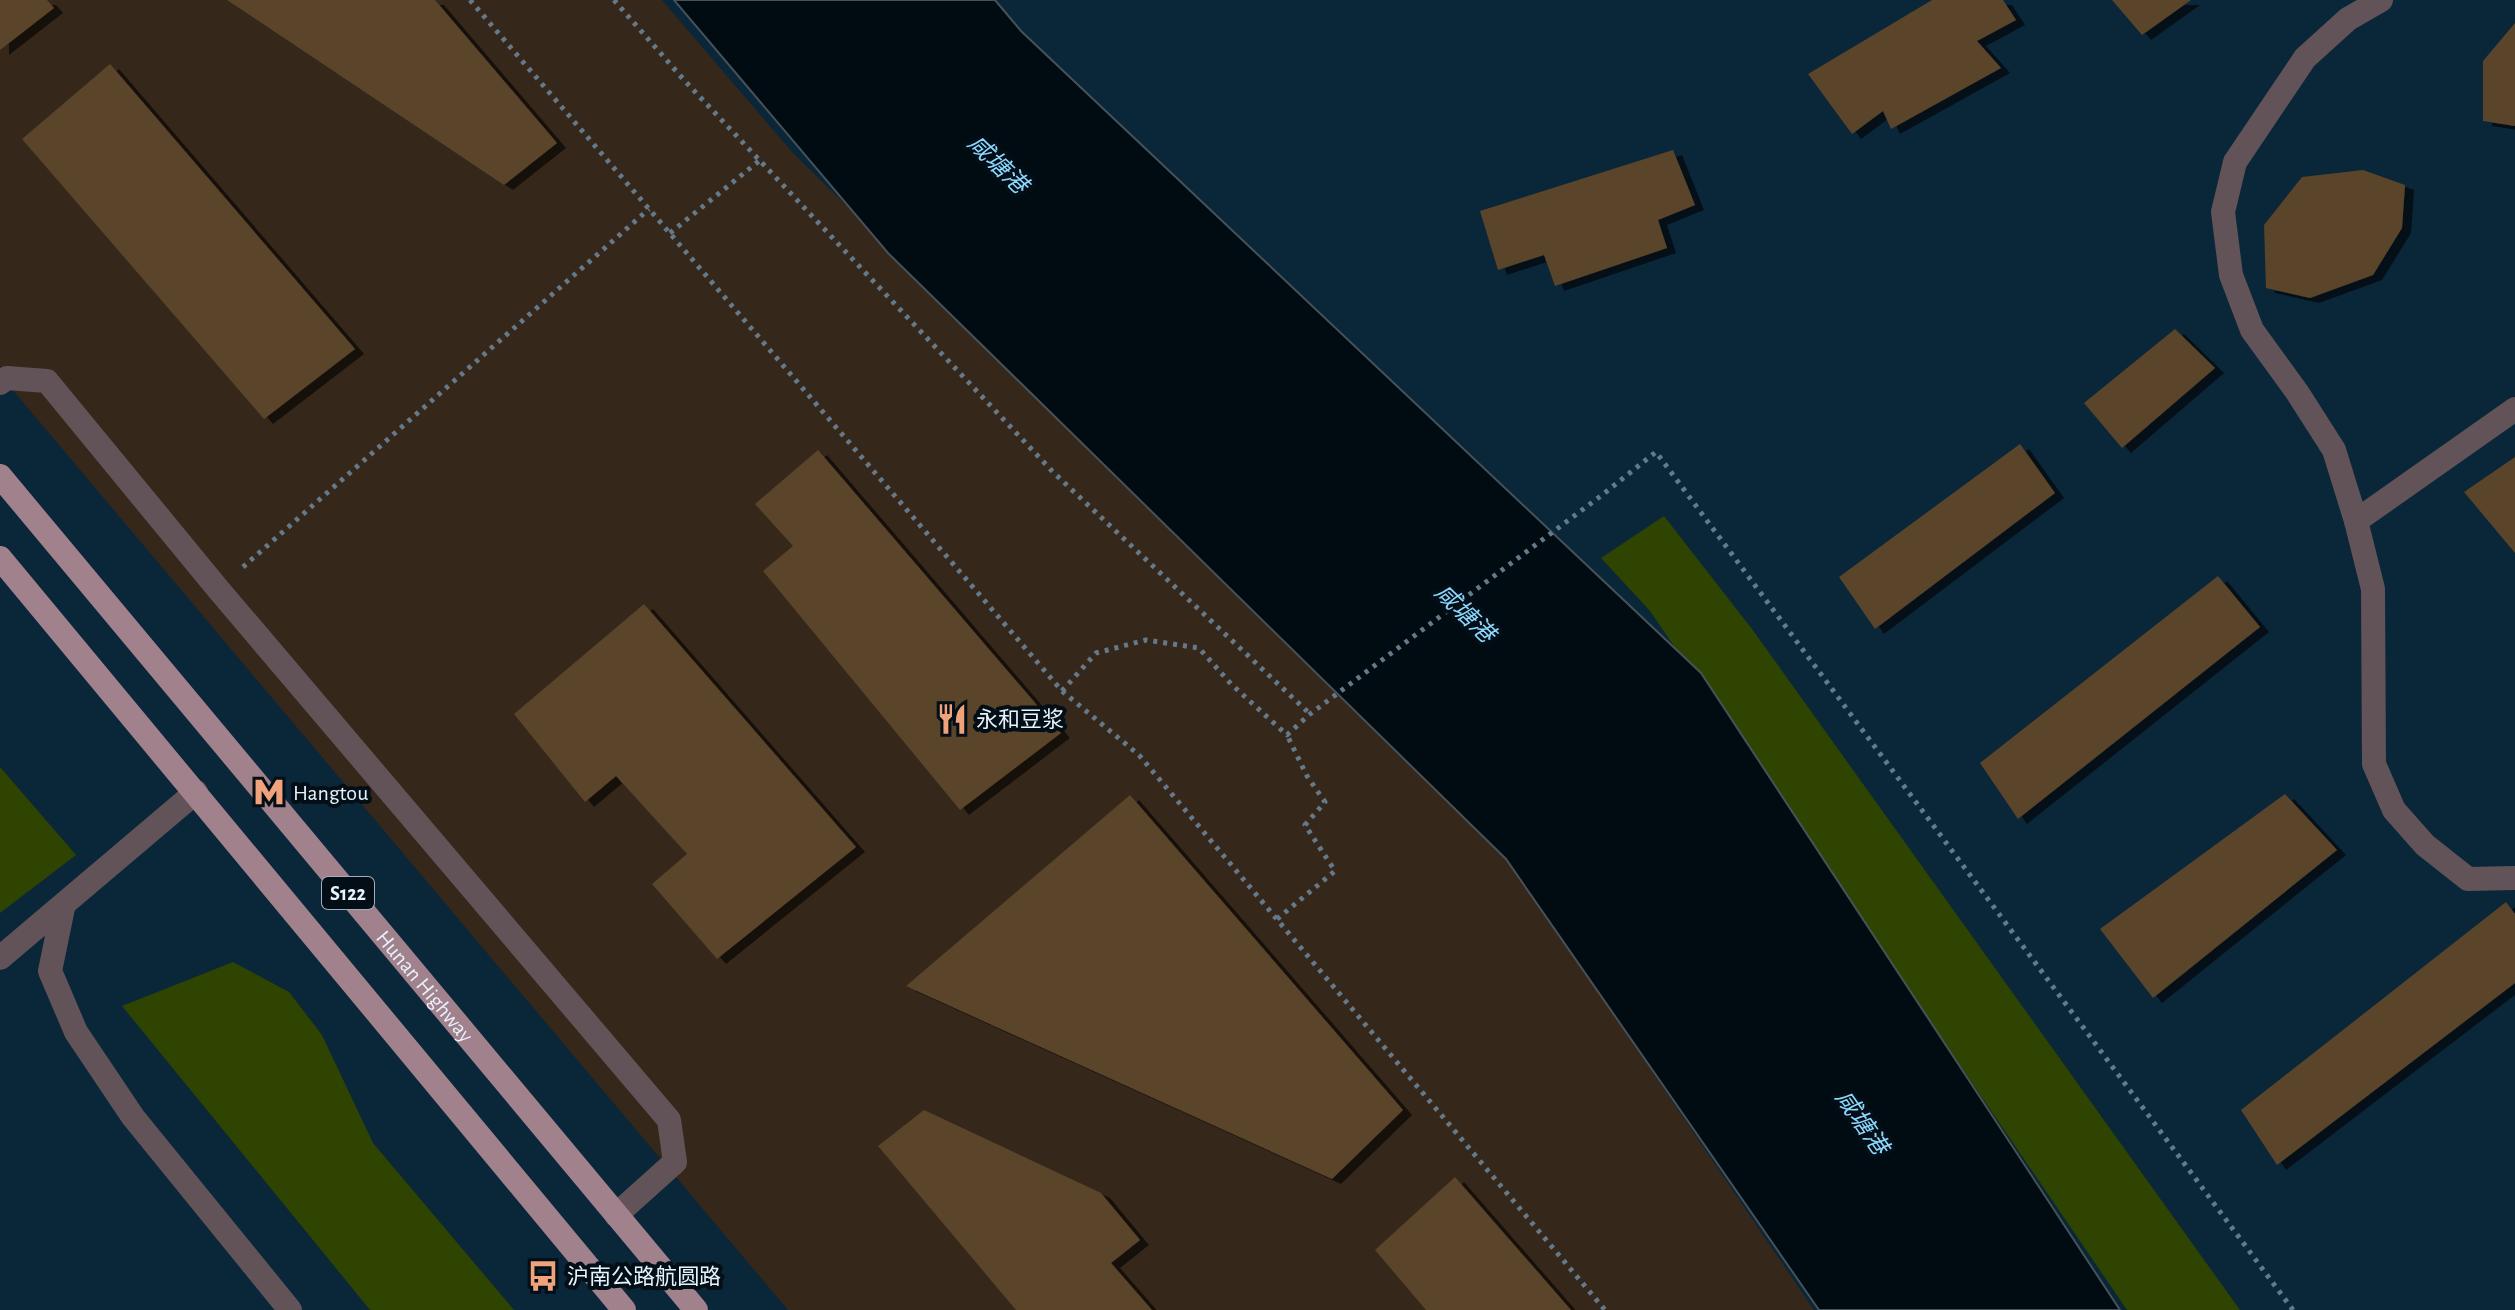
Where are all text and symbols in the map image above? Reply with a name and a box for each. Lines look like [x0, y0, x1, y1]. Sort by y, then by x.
water label: 咸塘港 [963, 130, 1035, 200]
water label: 咸塘港 [1430, 579, 1502, 649]
restaurant icon: 永和豆浆 [935, 702, 969, 736]
place label: 永和豆浆 [976, 708, 1064, 731]
metro station icon: Hangtou [252, 775, 286, 809]
place label: Hangtou [293, 782, 368, 804]
road number: S122 [322, 877, 374, 909]
street label: Hunan Highway [372, 926, 478, 1047]
water label: 咸塘港 [1831, 1085, 1895, 1161]
bus stop icon: 沪南公路航圆路 [526, 1259, 560, 1293]
place label: 沪南公路航圆路 [567, 1265, 721, 1288]

